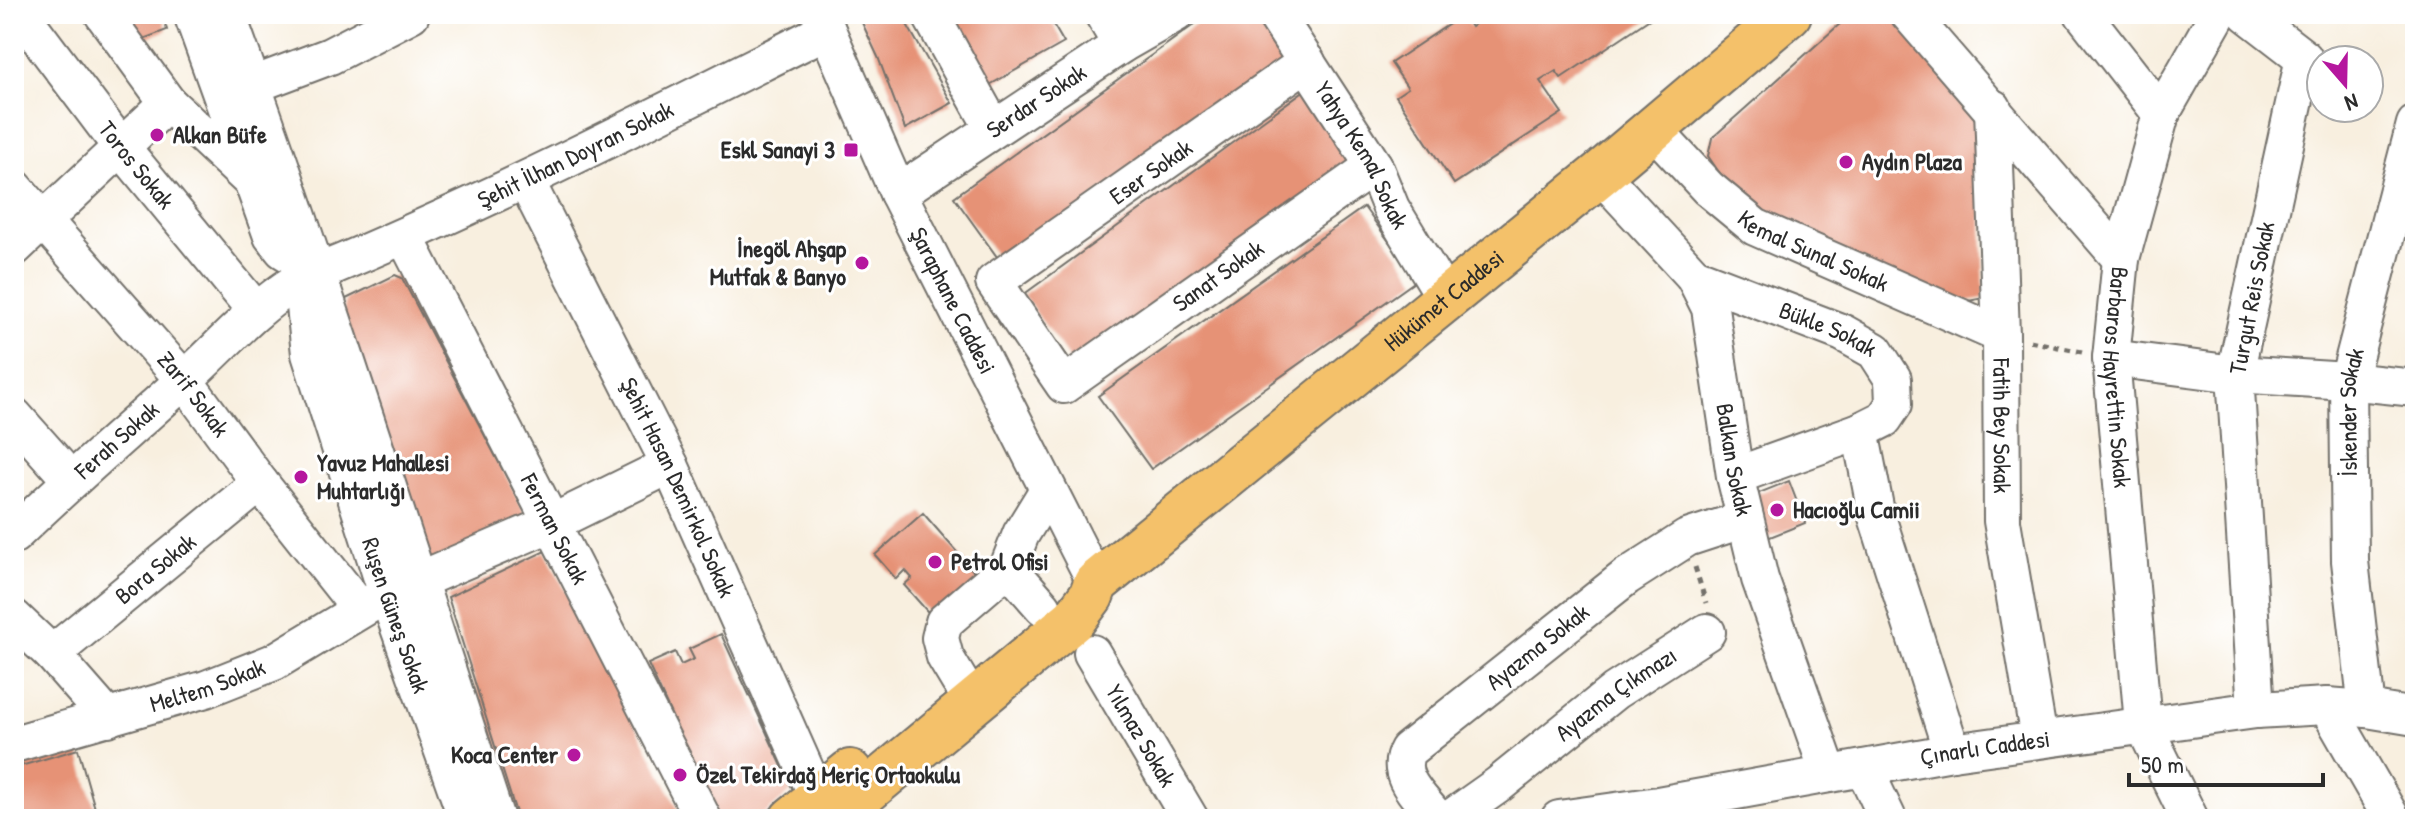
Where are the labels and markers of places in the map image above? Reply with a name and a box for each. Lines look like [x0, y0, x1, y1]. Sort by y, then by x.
place label: Alkan Büfe [173, 118, 267, 150]
marker: Alkan Büfe [148, 126, 166, 144]
place label: Eskl Sanayi 3 [721, 133, 835, 166]
marker: Eskl Sanayi 3 [842, 141, 860, 159]
place label: Aydın Plaza [1862, 145, 1963, 178]
marker: Aydın Plaza [1837, 153, 1855, 171]
place label: İnegöl Ahşap Mutfak & Banyo [710, 232, 847, 293]
marker: İnegöl Ahşap Mutfak & Banyo [853, 254, 871, 272]
place label: Yavuz Mahallesi Muhtarlığı [317, 446, 450, 507]
marker: Yavuz Mahallesi Muhtarlığı [292, 468, 310, 486]
place label: Hacıoğlu Camii [1793, 493, 1920, 526]
marker: Hacıoğlu Camii [1768, 501, 1786, 519]
place label: Petrol Ofisi [951, 545, 1049, 577]
marker: Petrol Ofisi [926, 553, 944, 571]
place label: Koca Center [451, 738, 559, 770]
marker: Koca Center [565, 746, 583, 764]
place label: Özel Tekirdağ Meriç Ortaokulu [696, 758, 961, 791]
marker: Özel Tekirdağ Meriç Ortaokulu [671, 766, 689, 784]

